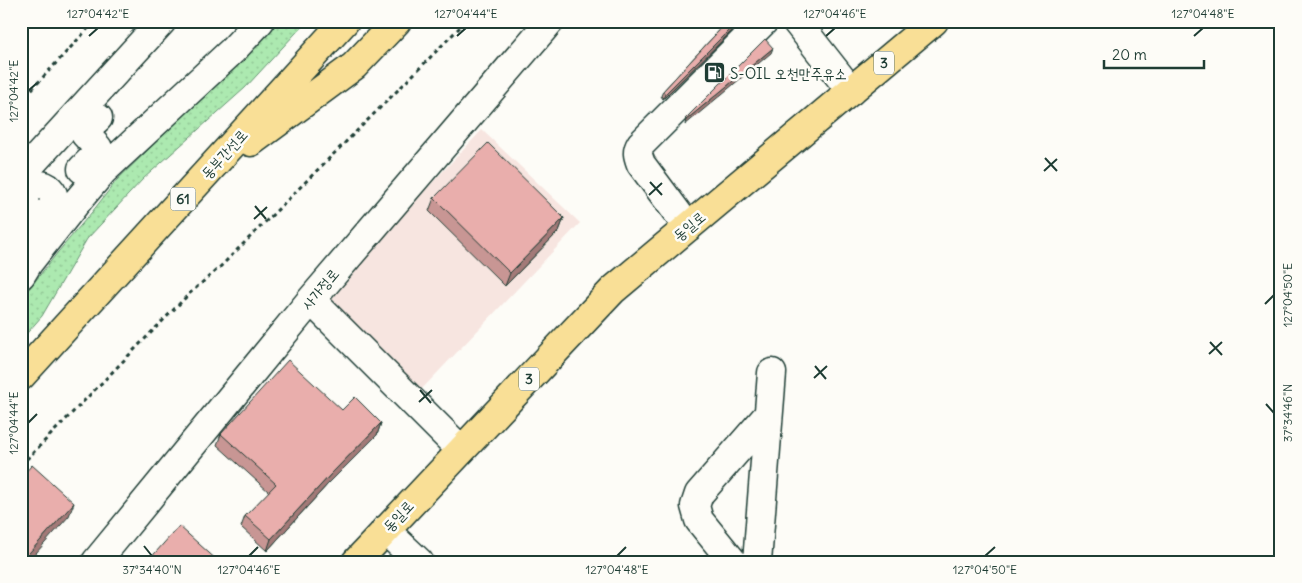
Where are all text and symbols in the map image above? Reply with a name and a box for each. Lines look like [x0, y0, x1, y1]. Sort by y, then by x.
text: 127°04'42"E [67, 6, 129, 21]
text: 127°04'44"E [434, 6, 498, 21]
text: 127°04'46"E [803, 6, 867, 21]
text: 127°04'48"E [1171, 6, 1235, 21]
scale bar [1104, 38, 1204, 70]
text: 20 m [1112, 45, 1147, 64]
road number: 3 [874, 52, 894, 74]
text: 127°04'42"E [6, 60, 21, 122]
fuel station icon: S-OIL 오천만주유소 [702, 61, 726, 85]
place label: S-OIL 오천만주유소 [730, 64, 847, 83]
street label: 동부간선로 [197, 125, 251, 183]
road number: 61 [170, 188, 196, 210]
street label: 동일로 [669, 207, 709, 245]
text: 127°04'50"E [1280, 263, 1295, 327]
street label: 사가정로 [297, 264, 343, 314]
road number: 3 [519, 368, 539, 390]
text: 37°34'46"N [1280, 384, 1295, 442]
text: 127°04'44"E [6, 391, 21, 455]
street label: 동일로 [379, 496, 417, 536]
text: 37°34'40"N [122, 562, 182, 577]
text: 127°04'46"E [217, 562, 281, 577]
text: 127°04'48"E [585, 562, 649, 577]
text: 127°04'50"E [953, 562, 1017, 577]

